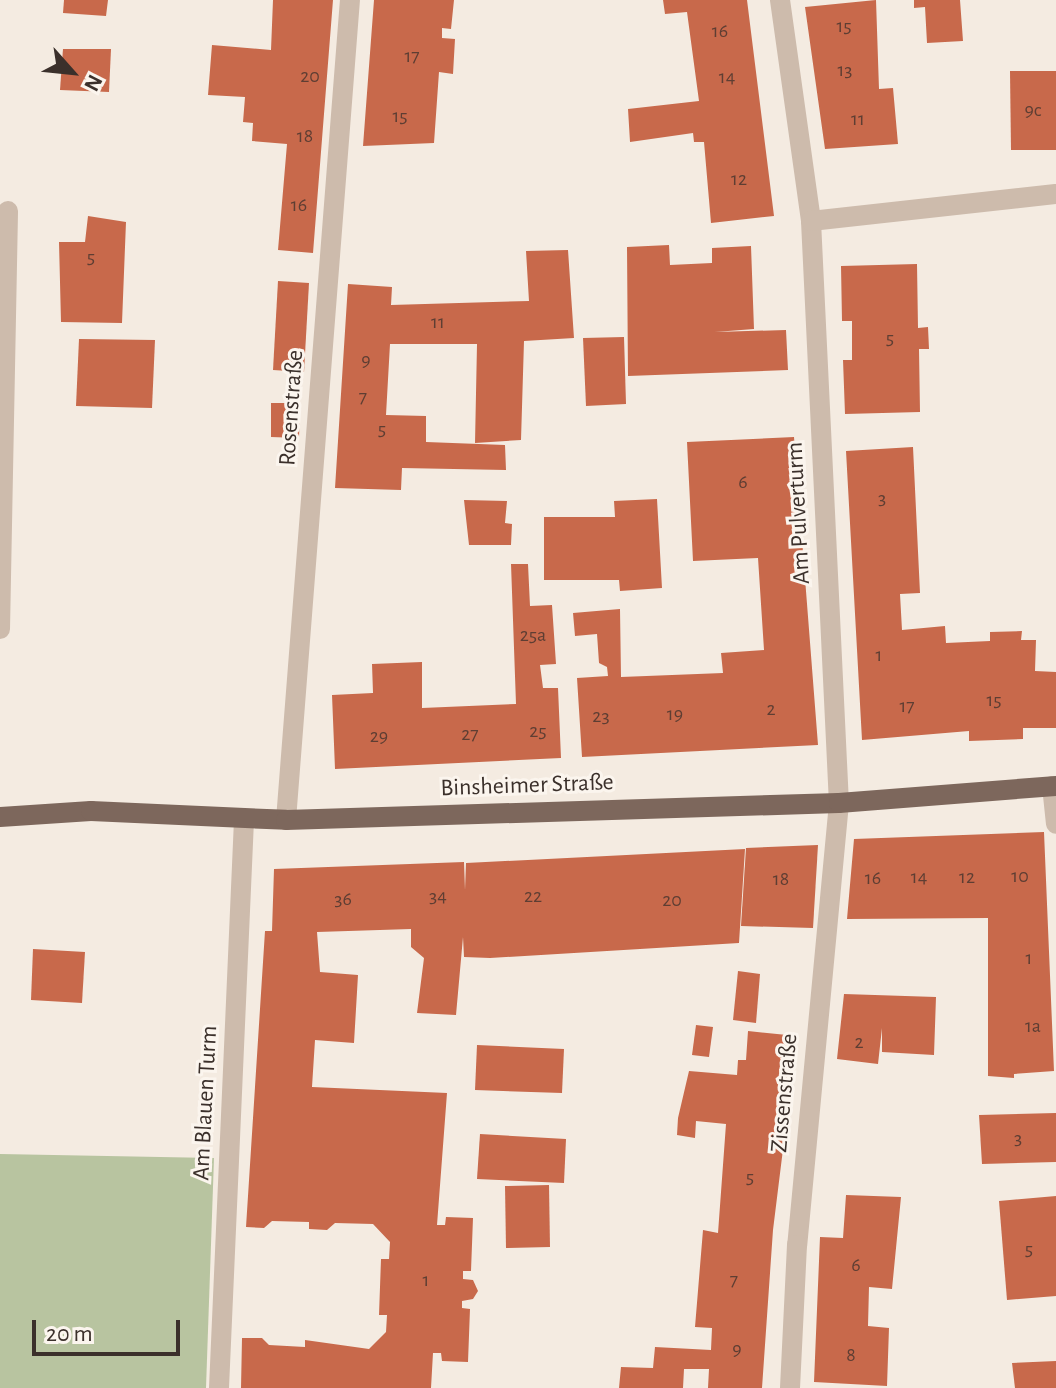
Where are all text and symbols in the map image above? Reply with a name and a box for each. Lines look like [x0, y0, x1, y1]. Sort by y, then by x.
house number: 15 [836, 14, 852, 38]
house number: 16 [712, 19, 728, 43]
north arrow [32, 32, 112, 112]
house number: 17 [404, 44, 420, 68]
house number: 13 [837, 58, 853, 82]
house number: 20 [300, 64, 320, 88]
house number: 14 [719, 65, 735, 89]
text: N [80, 71, 107, 95]
house number: 9c [1024, 98, 1042, 122]
house number: 15 [392, 104, 408, 128]
house number: 11 [851, 107, 865, 131]
house number: 18 [297, 124, 313, 148]
house number: 12 [731, 167, 747, 191]
house number: 16 [291, 193, 307, 217]
house number: 5 [87, 245, 95, 269]
house number: 11 [431, 310, 445, 334]
house number: 5 [886, 326, 894, 350]
house number: 9 [361, 348, 371, 372]
street label: Rosenstraße [274, 349, 310, 467]
house number: 7 [359, 385, 367, 409]
house number: 5 [378, 417, 386, 441]
street label: Am Pulverturm [781, 441, 817, 585]
house number: 6 [738, 470, 748, 494]
house number: 3 [878, 486, 886, 510]
house number: 25a [520, 623, 546, 647]
house number: 1 [876, 643, 882, 667]
house number: 15 [986, 688, 1002, 712]
house number: 17 [899, 694, 915, 718]
house number: 2 [766, 697, 776, 721]
house number: 19 [667, 702, 683, 726]
house number: 23 [592, 704, 610, 728]
house number: 25 [529, 719, 547, 743]
house number: 27 [461, 722, 479, 746]
house number: 29 [370, 724, 388, 748]
street label: Binsheimer Straße [440, 769, 614, 803]
house number: 10 [1011, 864, 1029, 888]
house number: 14 [911, 865, 927, 889]
house number: 12 [959, 865, 975, 889]
house number: 16 [865, 866, 881, 890]
house number: 18 [773, 867, 789, 891]
house number: 34 [429, 884, 447, 908]
house number: 22 [524, 884, 542, 908]
house number: 36 [334, 887, 352, 911]
house number: 20 [662, 888, 682, 912]
house number: 1 [1026, 946, 1032, 970]
house number: 1a [1025, 1014, 1041, 1038]
street label: Am Blauen Turm [188, 1025, 224, 1181]
house number: 2 [854, 1030, 864, 1054]
street label: Zissenstraße [765, 1032, 805, 1154]
house number: 3 [1014, 1126, 1022, 1150]
house number: 5 [746, 1165, 754, 1189]
house number: 5 [1025, 1237, 1033, 1261]
house number: 6 [851, 1253, 861, 1277]
house number: 1 [423, 1268, 429, 1292]
house number: 7 [730, 1268, 738, 1292]
scale bar [36, 1304, 184, 1354]
text: 20 m [46, 1322, 93, 1346]
house number: 9 [732, 1337, 742, 1361]
house number: 8 [846, 1343, 856, 1367]

